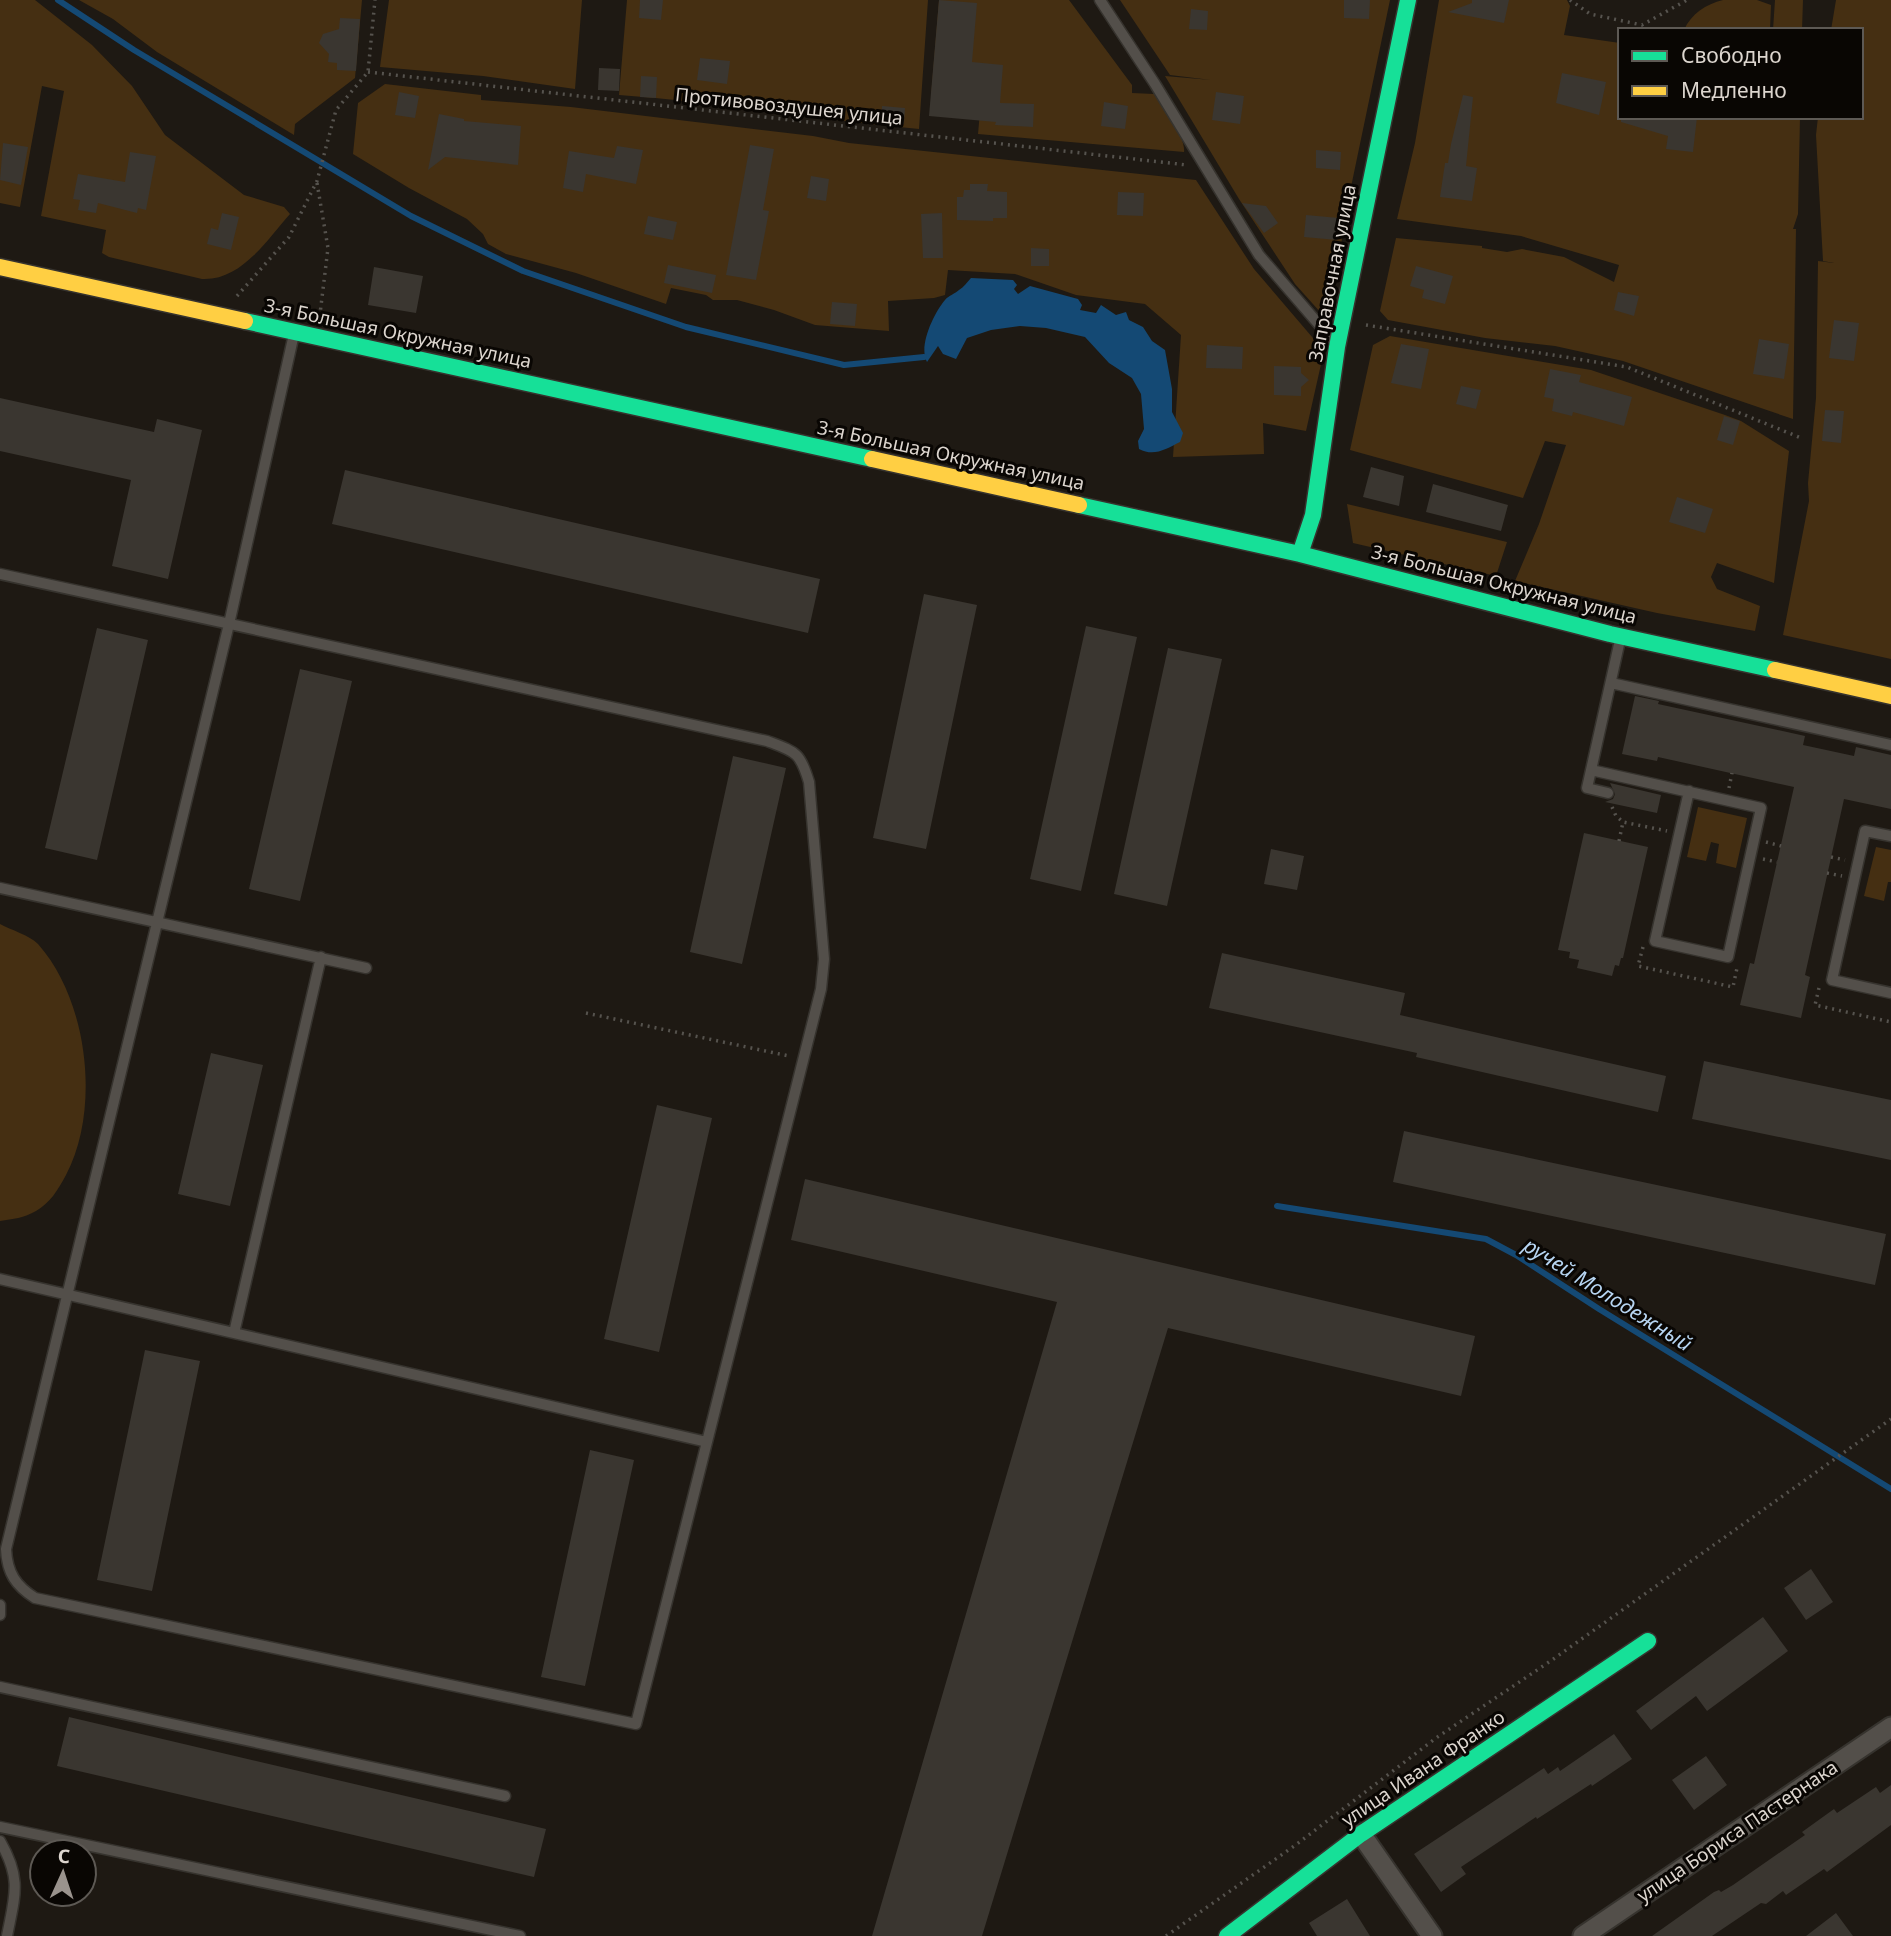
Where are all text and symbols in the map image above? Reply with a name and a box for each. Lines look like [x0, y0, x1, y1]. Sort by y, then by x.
legend [1618, 28, 1863, 119]
text: Свободно [1681, 41, 1782, 69]
text: Медленно [1681, 76, 1787, 104]
street label: Противовоздушея улица [674, 81, 904, 131]
street label: Заправочная улица [1302, 182, 1362, 364]
street label: 3-я Большая Окружная улица [262, 292, 534, 374]
street label: 3-я Большая Окружная улица [815, 414, 1087, 496]
street label: 3-я Большая Окружная улица [1369, 538, 1639, 630]
water label: ручей Молодежный [1518, 1230, 1698, 1357]
street label: улица Ивана Франко [1336, 1704, 1510, 1832]
street label: улица Бориса Пастернака [1631, 1754, 1843, 1908]
north arrow [28, 1838, 98, 1908]
text: С [57, 1843, 71, 1869]

